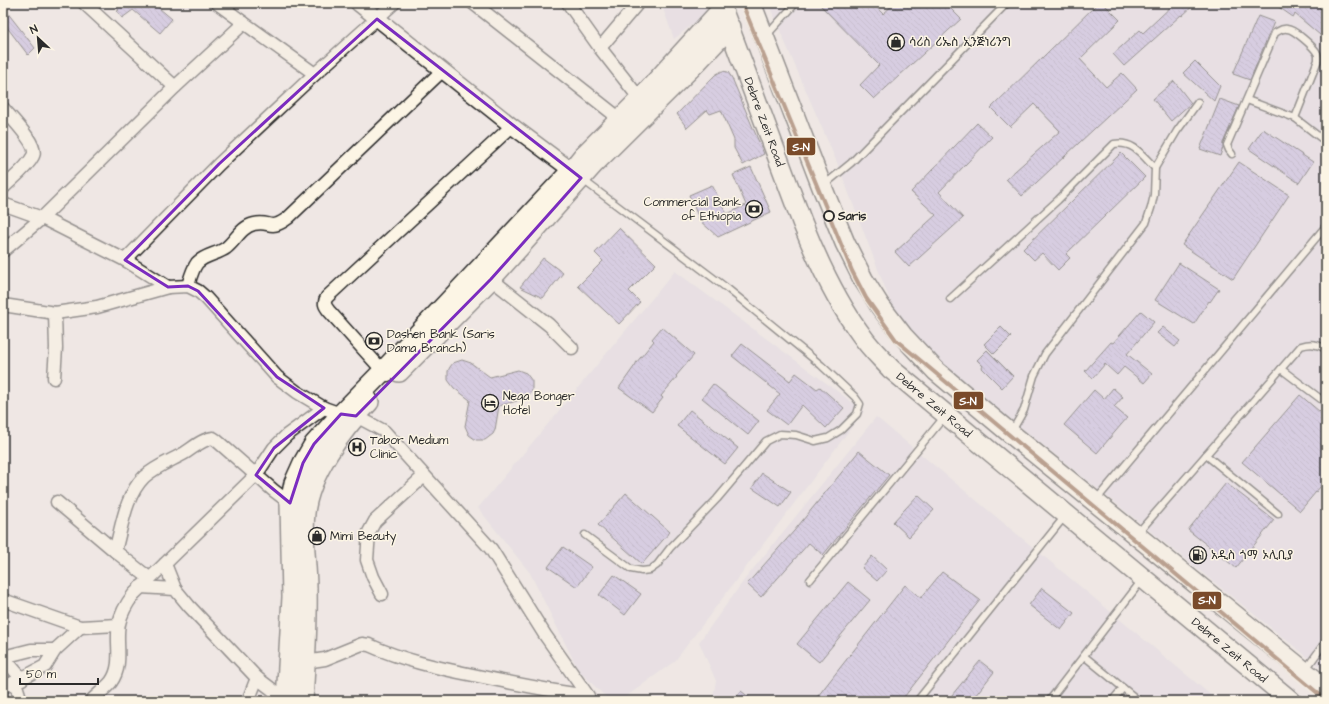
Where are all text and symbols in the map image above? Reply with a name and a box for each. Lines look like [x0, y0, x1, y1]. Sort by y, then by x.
north arrow [18, 18, 58, 58]
text: N [27, 21, 40, 38]
shop icon: ሳሪስ ሪኤስ ኢንጅነሪንግ [886, 32, 906, 52]
place label: ሳሪስ ሪኤስ ኢንጅነሪንግ [909, 34, 1011, 51]
street label: Debre Zeit Road [740, 75, 789, 169]
line badge: S-N [786, 137, 816, 156]
text: S-N [791, 140, 810, 155]
place label: Commercial Bank of Ethiopia [644, 194, 742, 225]
bank icon: Commercial Bank of Ethiopia [744, 199, 764, 219]
place label: Saris [837, 208, 866, 225]
marker: Saris [823, 210, 835, 222]
place label: Dashen Bank (Saris Dama Branch) [387, 326, 495, 357]
bank icon: Dashen Bank (Saris Dama Branch) [364, 331, 384, 351]
street label: Debre Zeit Road [893, 368, 976, 441]
place label: Nega Bonger Hotel [503, 388, 575, 419]
line badge: S-N [953, 391, 984, 410]
hotel icon: Nega Bonger Hotel [480, 393, 500, 413]
text: S-N [958, 394, 977, 409]
place label: Tabor Medium Clinic [370, 432, 449, 463]
hospital icon: Tabor Medium Clinic [347, 437, 367, 457]
shop icon: Mimi Beauty [307, 526, 327, 546]
place label: Mimi Beauty [330, 528, 397, 546]
fuel station icon: አዲስ ጎማ ኦሊቢያ [1188, 545, 1208, 565]
place label: አዲስ ጎማ ኦሊቢያ [1211, 547, 1293, 564]
line badge: S-N [1192, 591, 1222, 610]
text: S-N [1197, 593, 1216, 608]
street label: Debre Zeit Road [1188, 613, 1271, 687]
scale bar [20, 660, 98, 686]
text: 50 m [26, 666, 57, 683]

